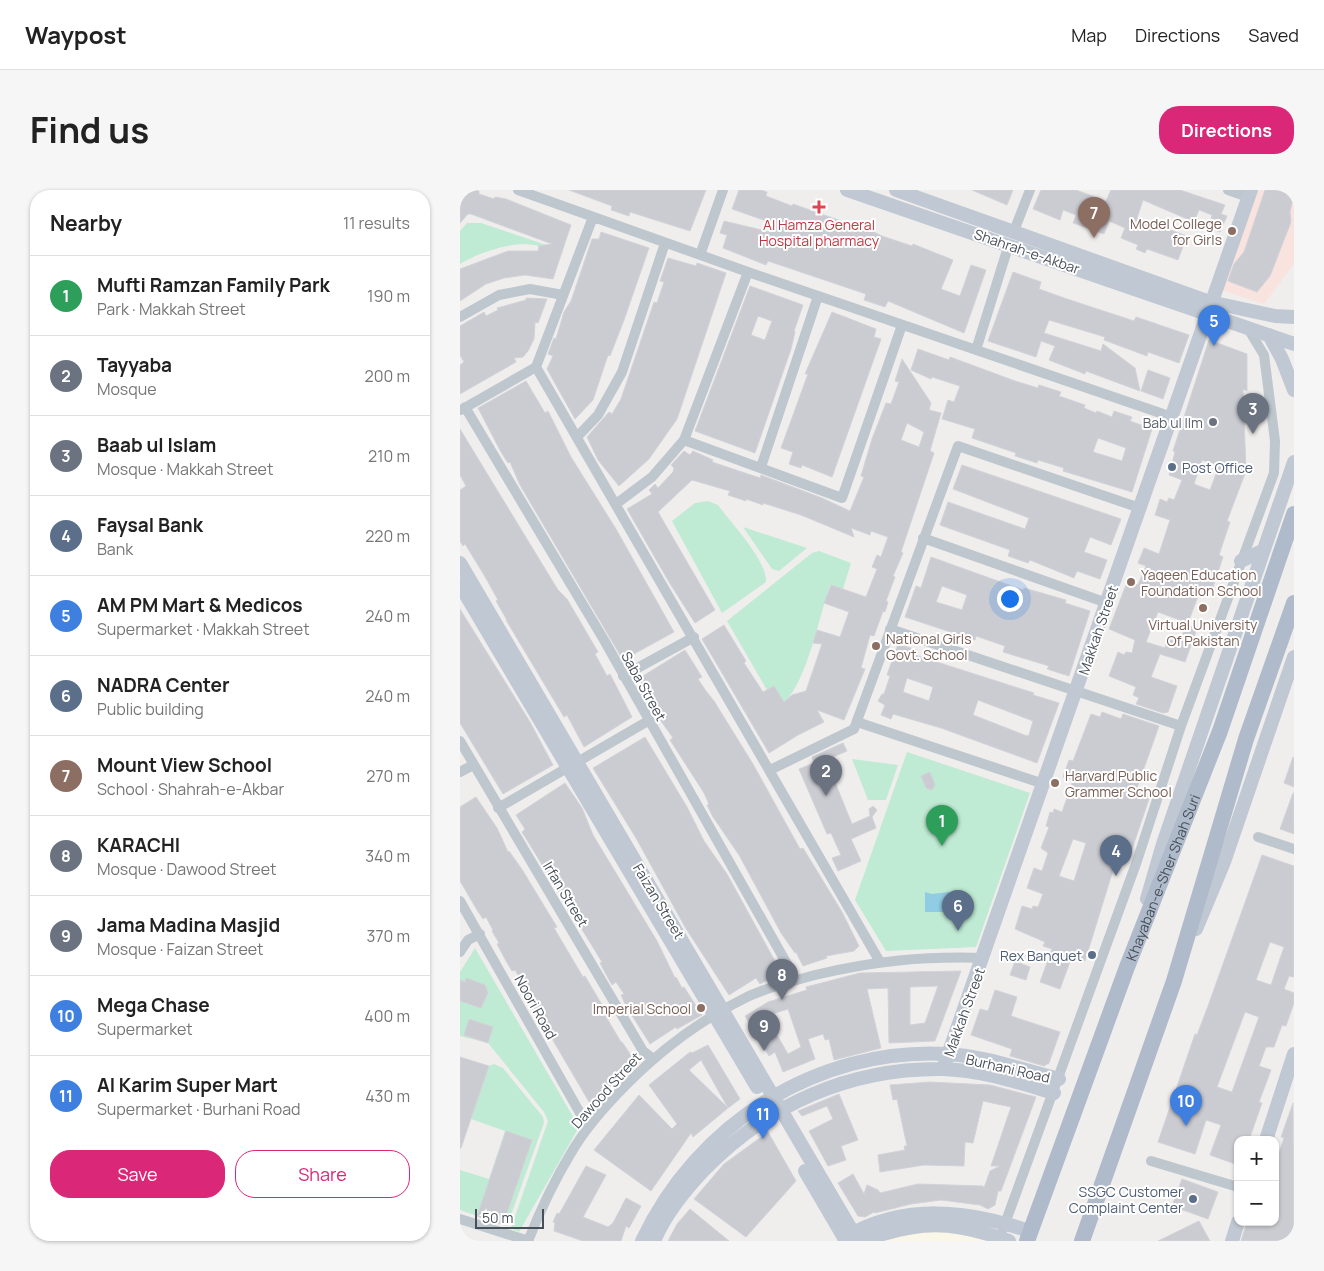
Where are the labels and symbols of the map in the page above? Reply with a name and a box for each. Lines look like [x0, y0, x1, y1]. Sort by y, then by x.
pin: 7 [1078, 197, 1110, 238]
marker: Al Hamza General Hospital pharmacy [812, 200, 826, 214]
place label: Model College for Girls [1130, 214, 1222, 249]
place label: Al Hamza General Hospital pharmacy [759, 215, 880, 250]
street label: Shahrah-e-Akbar [972, 224, 1082, 278]
marker: Model College for Girls [1226, 225, 1238, 237]
pin: 5 [1198, 305, 1230, 346]
pin: 3 [1237, 393, 1269, 434]
place label: Bab ul Ilm [1143, 413, 1203, 432]
marker: Bab ul Ilm [1207, 416, 1219, 428]
place label: Post Office [1182, 458, 1253, 477]
marker: Post Office [1166, 461, 1178, 473]
place label: Yaqeen Education Foundation School [1141, 565, 1262, 600]
marker: Yaqeen Education Foundation School [1125, 576, 1137, 588]
street label: Makkah Street [1074, 582, 1122, 677]
your location [997, 586, 1023, 612]
marker: Virtual University Of Pakistan [1197, 602, 1209, 614]
place label: Virtual University Of Pakistan [1149, 615, 1258, 650]
place label: National Girls Govt. School [886, 629, 971, 664]
marker: National Girls Govt. School [870, 640, 882, 652]
street label: Saba Street [617, 648, 671, 724]
pin: 2 [810, 755, 842, 796]
place label: Harvard Public Grammer School [1065, 766, 1172, 801]
marker: Harvard Public Grammer School [1049, 777, 1061, 789]
street label: Khayaban-e-Sher Shah Suri [1121, 791, 1204, 963]
pin: 1 [926, 805, 958, 846]
pin: 4 [1100, 835, 1132, 876]
street label: Irfan Street [539, 858, 593, 931]
street label: Faizan Street [629, 860, 689, 943]
pin: 6 [942, 890, 974, 931]
place label: Rex Banquet [1000, 946, 1082, 965]
marker: Rex Banquet [1086, 949, 1098, 961]
pin: 8 [766, 959, 798, 1000]
street label: Makkah Street [939, 964, 989, 1059]
street label: Noori Road [511, 972, 561, 1042]
place label: Imperial School [593, 999, 691, 1018]
marker: Imperial School [695, 1002, 707, 1014]
pin: 9 [748, 1010, 780, 1051]
street label: Dawood Street [567, 1048, 645, 1132]
street label: Burhani Road [964, 1049, 1052, 1087]
pin: 10 [1170, 1085, 1202, 1126]
pin: 11 [747, 1098, 779, 1139]
place label: SSGC Customer Complaint Center [1069, 1182, 1183, 1217]
marker: SSGC Customer Complaint Center [1187, 1193, 1199, 1205]
scale bar [475, 1206, 544, 1229]

